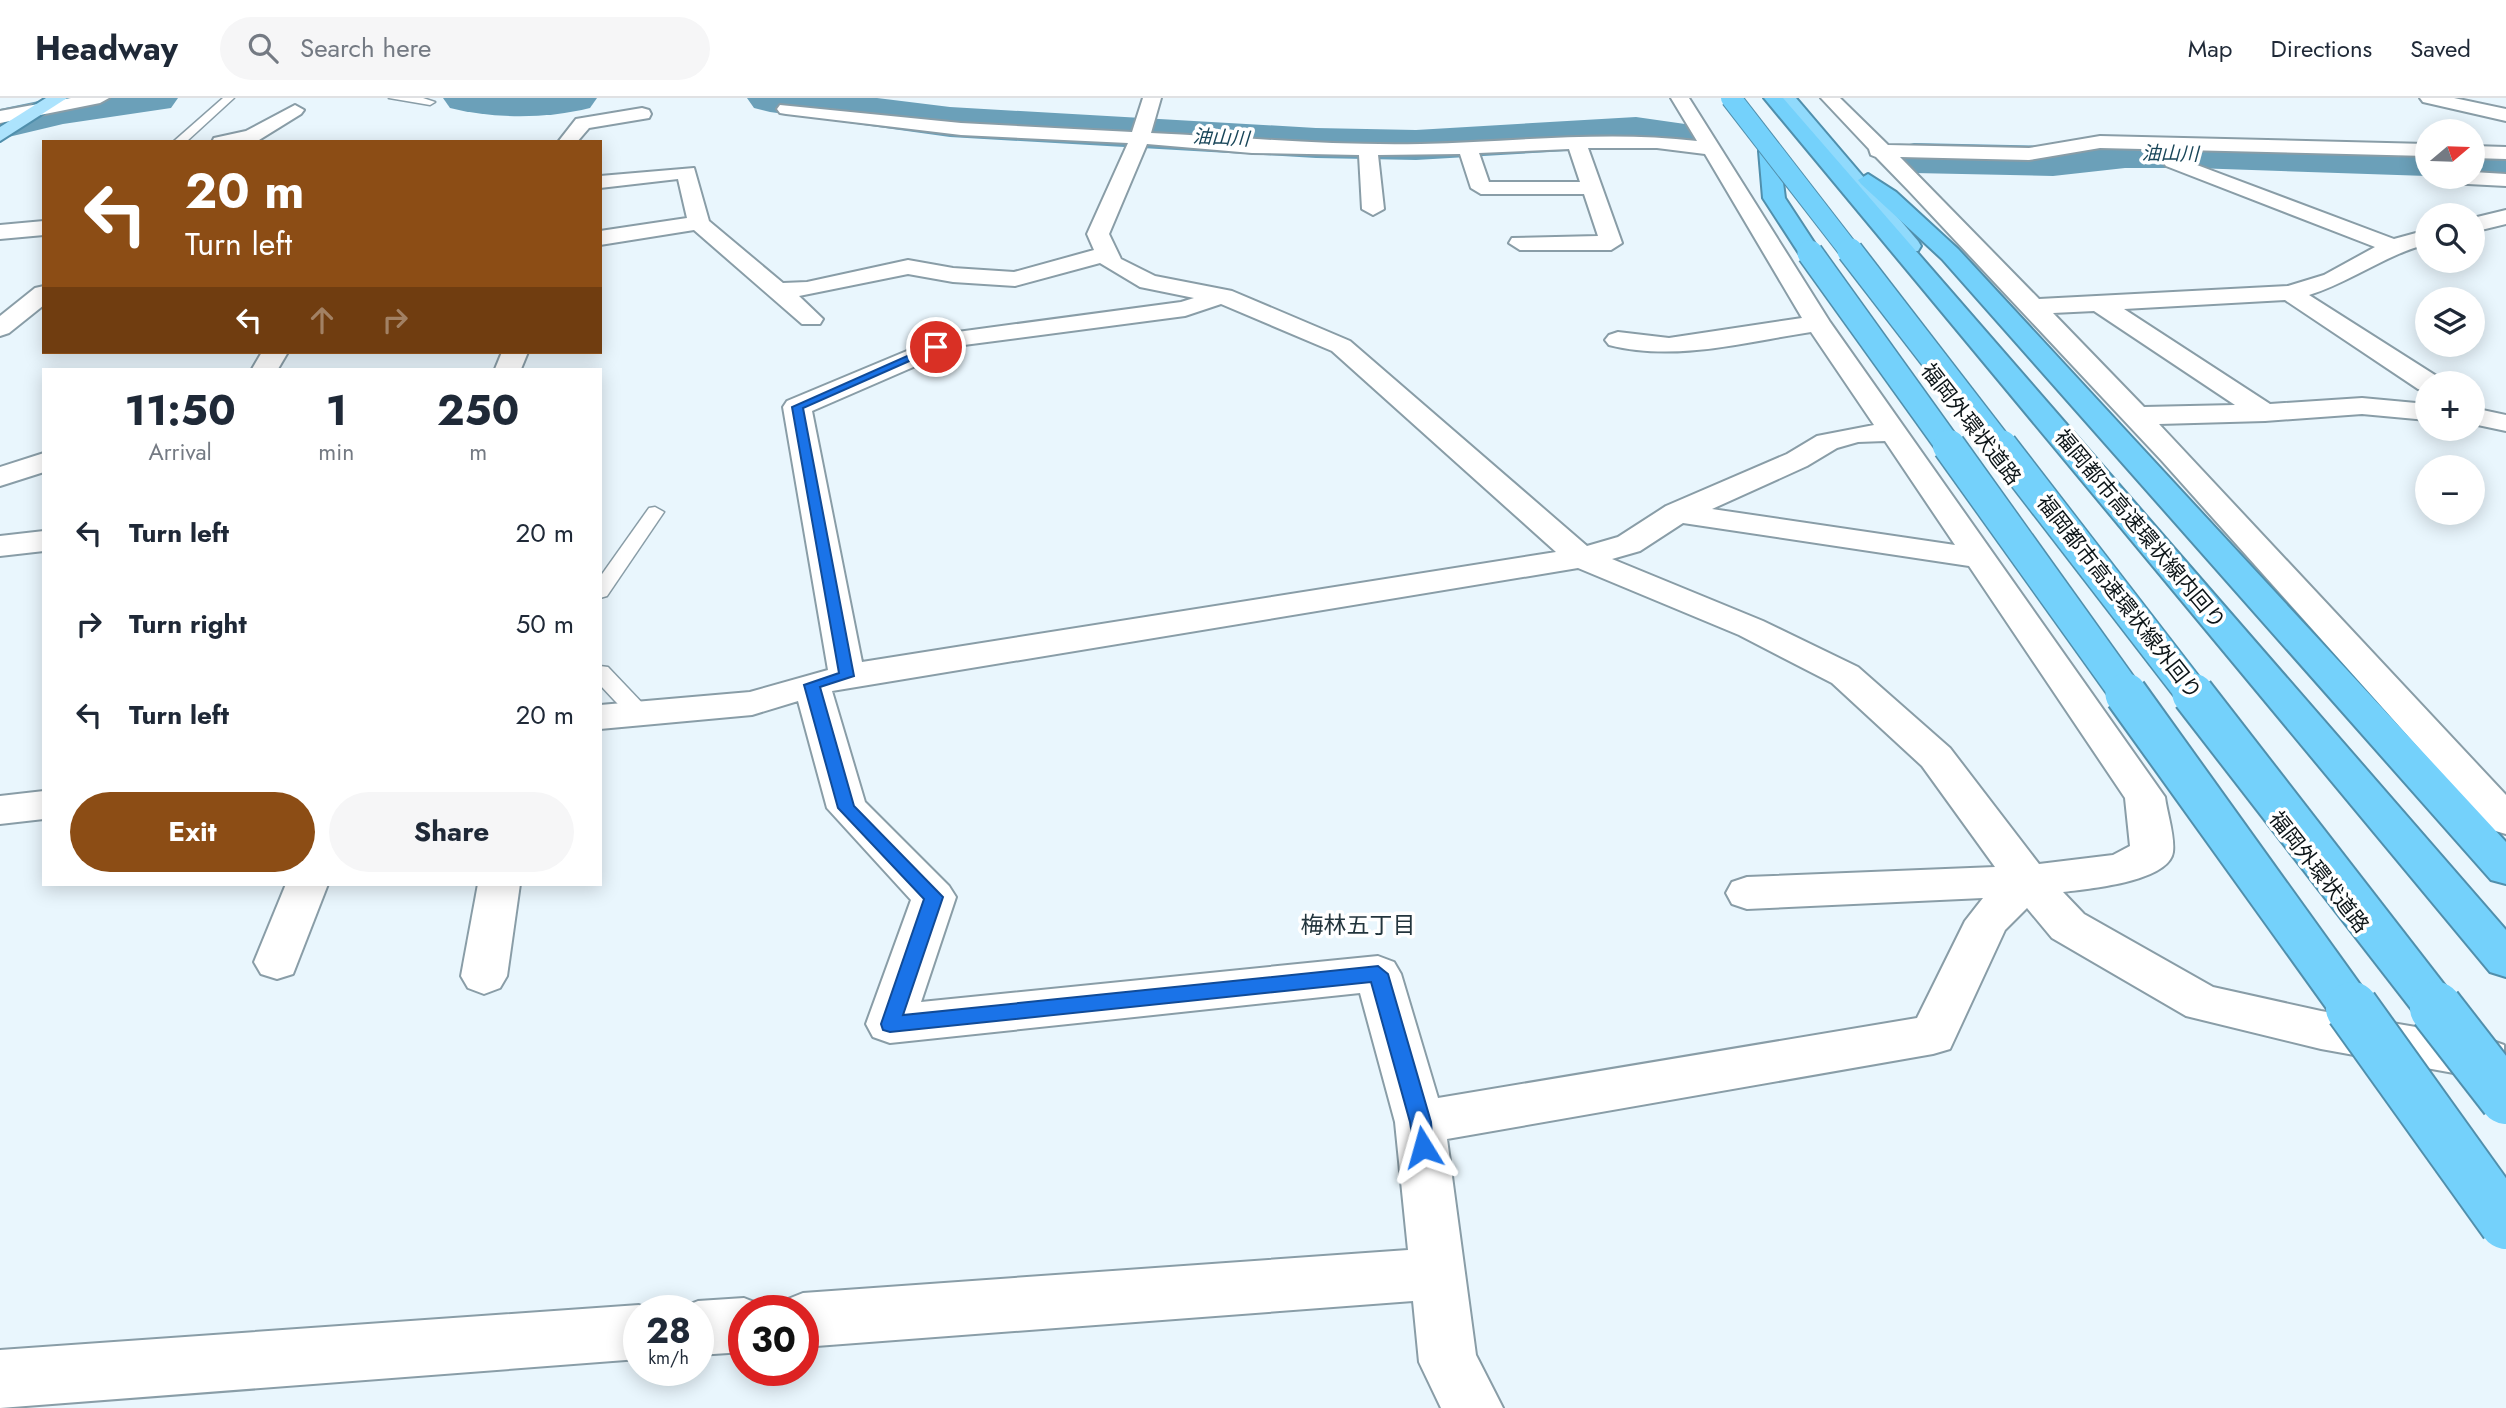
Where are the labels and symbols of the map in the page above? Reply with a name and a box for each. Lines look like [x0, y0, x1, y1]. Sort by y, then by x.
north arrow [2415, 119, 2485, 189]
water label: 油山川 [1192, 123, 1252, 153]
water label: 油山川 [2141, 140, 2201, 168]
pin [906, 317, 966, 377]
street label: 福岡外環状道路 [1914, 357, 2028, 491]
street label: 福岡都市高速環状線内回り [2048, 423, 2232, 635]
street label: 福岡都市高速環状線外回り [2030, 488, 2208, 706]
street label: 福岡外環状道路 [2262, 805, 2376, 939]
district label: 梅林五丁目 [1301, 908, 1416, 942]
position arrow [1386, 1110, 1460, 1184]
speed limit sign: 30 [728, 1295, 819, 1386]

